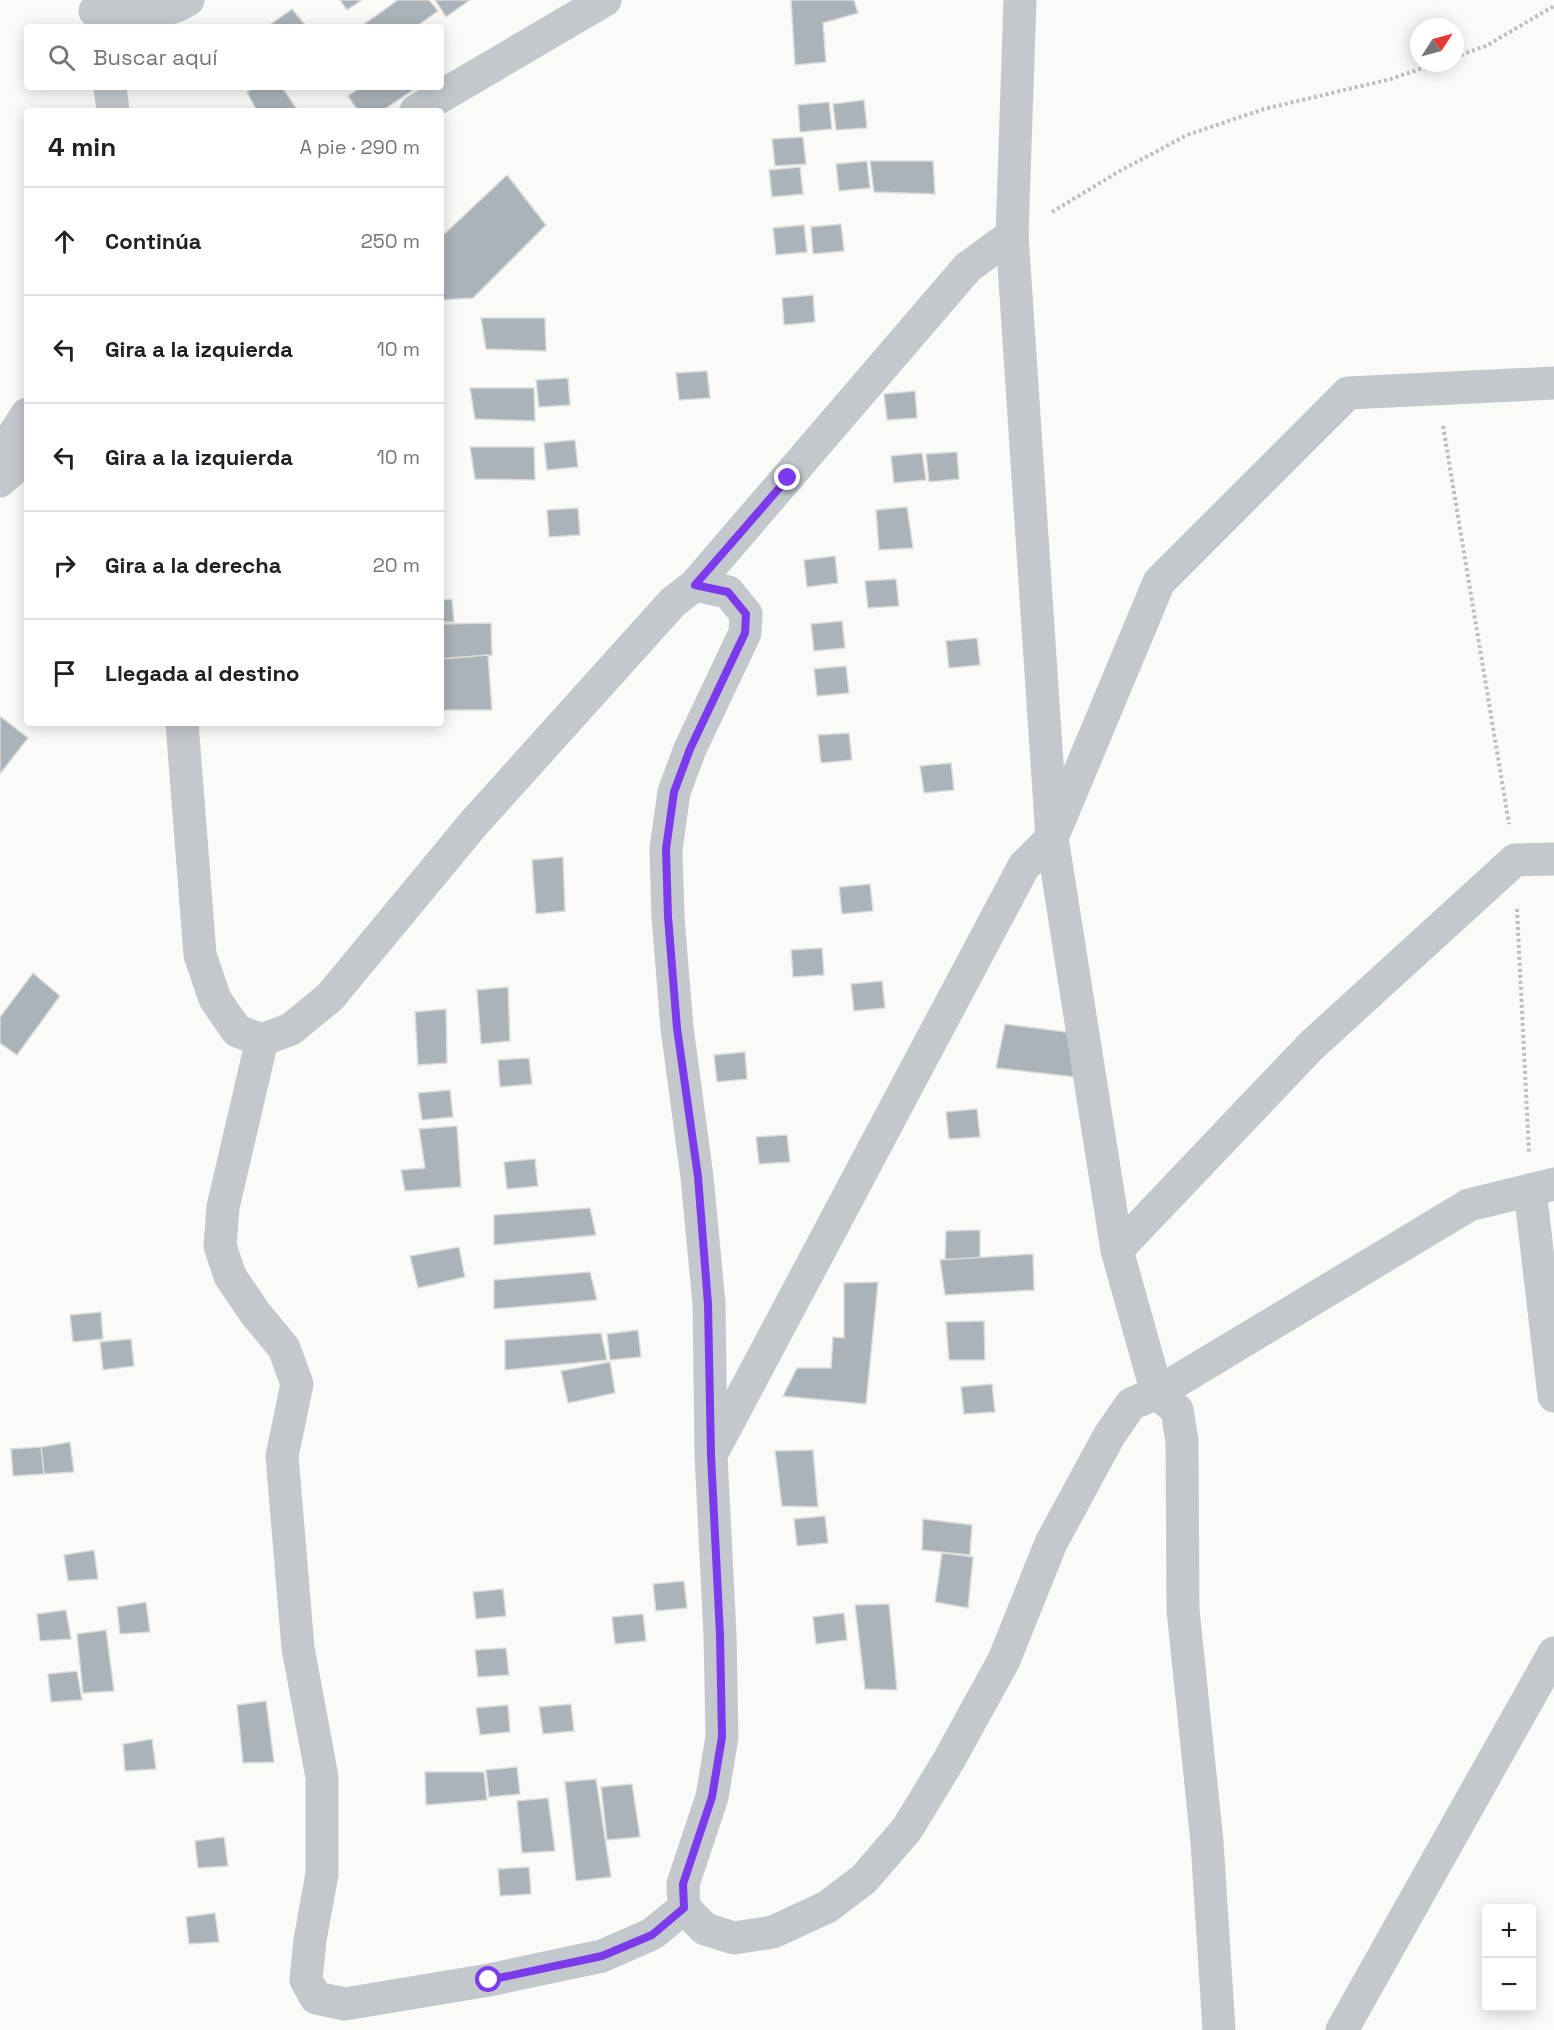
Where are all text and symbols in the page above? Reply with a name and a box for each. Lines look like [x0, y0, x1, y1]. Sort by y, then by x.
north arrow [1410, 18, 1464, 72]
search box [24, 24, 444, 90]
icon: search [45, 41, 78, 74]
text: Buscar aquí [93, 43, 218, 71]
text: 4 min [48, 130, 116, 164]
text: A pie · 290 m [299, 134, 420, 160]
icon: ahead [48, 225, 81, 258]
text: Continúa [105, 227, 201, 255]
text: 250 m [361, 228, 420, 254]
icon: left [48, 333, 81, 366]
text: Gira a la izquierda [105, 335, 293, 363]
text: 10 m [376, 336, 420, 362]
icon: left [48, 441, 81, 474]
text: Gira a la izquierda [105, 443, 293, 471]
text: 10 m [376, 444, 420, 470]
route end [774, 464, 800, 490]
icon: right [48, 549, 81, 582]
text: Gira a la derecha [105, 551, 282, 579]
text: 20 m [373, 552, 420, 578]
icon: arrive [48, 657, 81, 690]
text: Llegada al destino [105, 659, 299, 687]
map controls [1482, 1904, 1536, 2012]
button: + [1482, 1904, 1536, 1958]
button: − [1482, 1958, 1536, 2012]
route start [475, 1966, 501, 1992]

